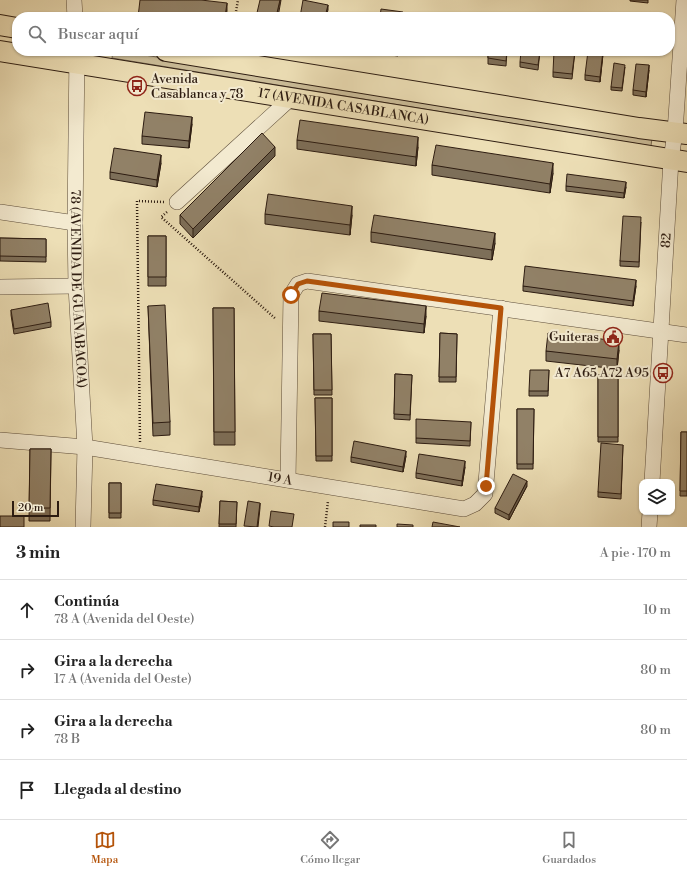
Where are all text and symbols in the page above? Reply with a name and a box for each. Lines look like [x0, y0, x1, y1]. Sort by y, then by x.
search box [12, 12, 675, 56]
icon: search [26, 23, 48, 45]
text: Buscar aquí [58, 25, 139, 44]
place label: Avenida Casablanca y 78 [150, 71, 243, 102]
bus stop icon: Avenida Casablanca y 78 [126, 75, 148, 97]
street label: 17 (AVENIDA CASABLANCA) [257, 85, 430, 128]
street label: 78 (AVENIDA DE GUANABACOA) [67, 190, 90, 389]
street label: 82 [658, 232, 675, 249]
route start [282, 286, 300, 304]
public building icon: Guiteras [602, 326, 624, 348]
place label: Guiteras [549, 329, 599, 345]
bus stop icon: A7 A65 A72 A95 [652, 362, 674, 384]
place label: A7 A65 A72 A95 [554, 365, 649, 381]
street label: 19 A [267, 469, 295, 489]
route end [477, 477, 495, 495]
map controls [639, 479, 675, 515]
button: layers [639, 479, 675, 515]
scale bar [12, 499, 59, 518]
text: 20 m [18, 501, 43, 515]
text: 3 min [16, 542, 60, 564]
text: A pie · 170 m [600, 545, 671, 561]
text: Continúa [54, 592, 119, 611]
icon: ahead [16, 599, 38, 621]
text: 10 m [643, 602, 671, 618]
text: 78 A (Avenida del Oeste) [54, 611, 194, 627]
text: Gira a la derecha [54, 652, 173, 671]
icon: right [16, 659, 38, 681]
text: 80 m [640, 662, 671, 678]
text: 17 A (Avenida del Oeste) [54, 671, 192, 687]
text: Gira a la derecha [54, 712, 173, 731]
icon: right [16, 719, 38, 741]
text: 80 m [640, 722, 671, 738]
text: 78 B [54, 731, 80, 747]
icon: arrive [16, 779, 38, 801]
text: Llegada al destino [54, 780, 182, 799]
tab: Mapa [91, 829, 118, 867]
tab: Cómo llegar [300, 829, 360, 867]
tab: Guardados [542, 829, 596, 867]

